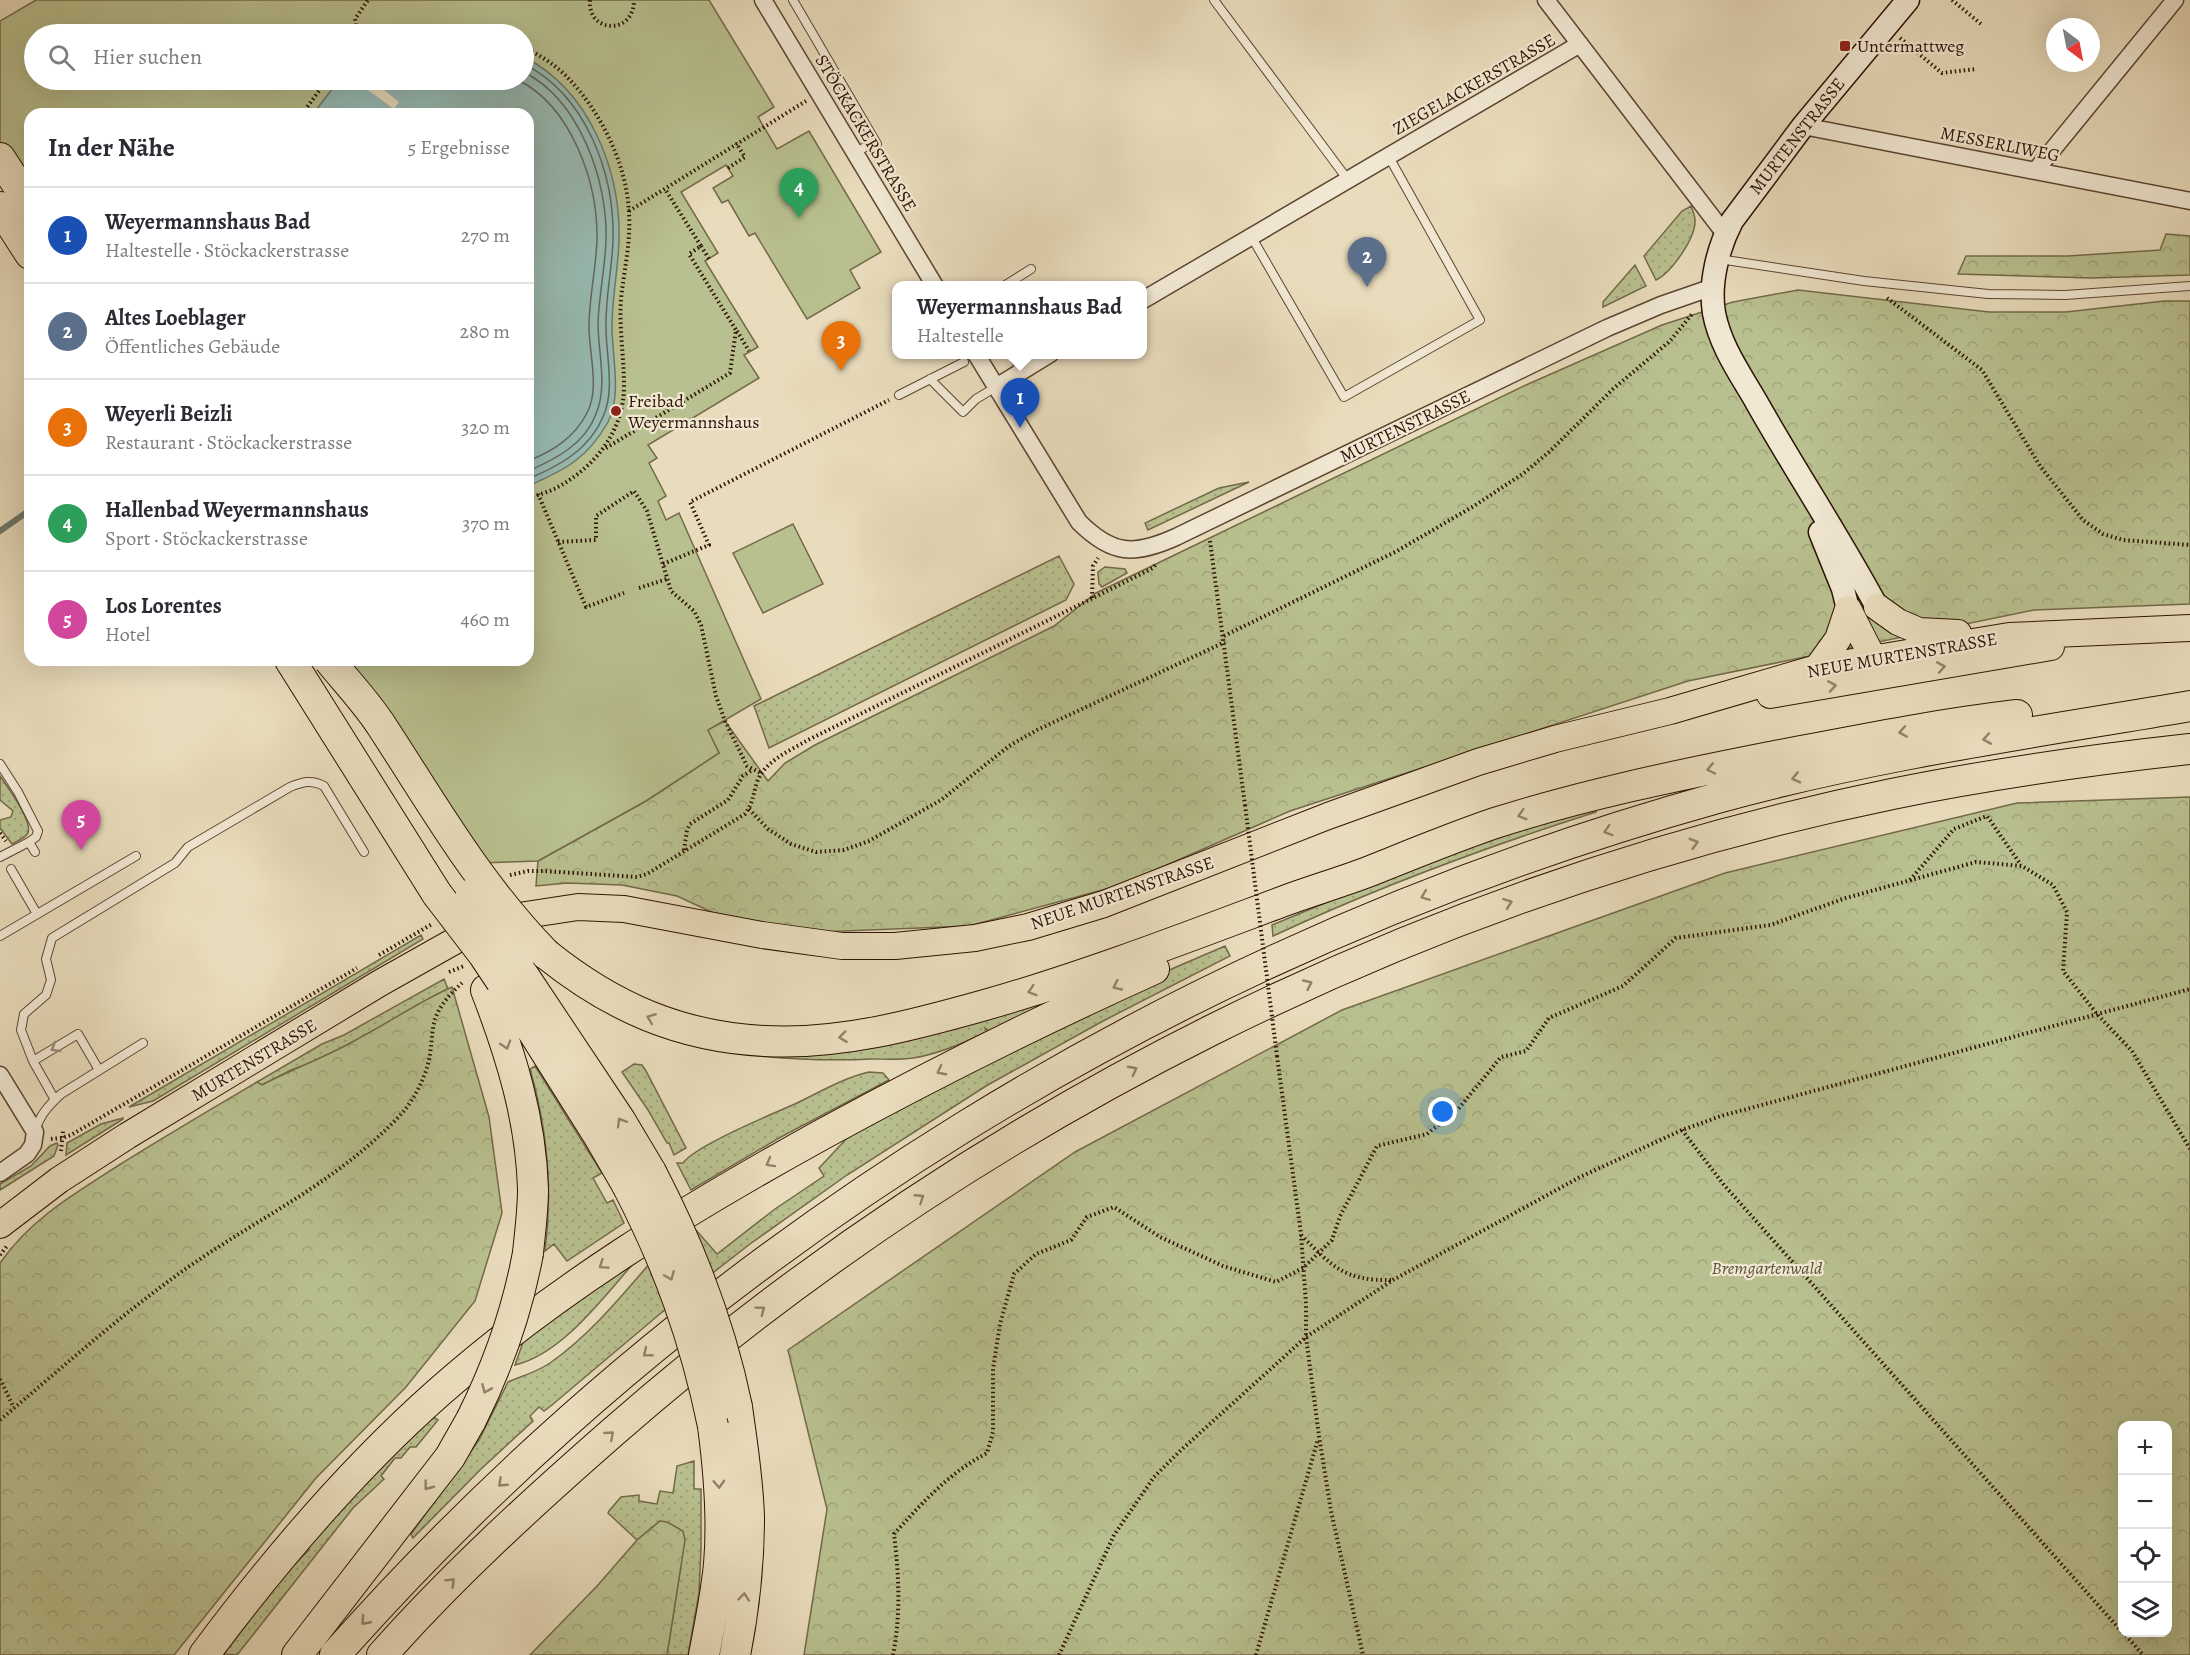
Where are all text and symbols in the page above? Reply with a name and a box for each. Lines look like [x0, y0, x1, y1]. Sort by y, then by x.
north arrow [2046, 18, 2100, 72]
search box [24, 24, 534, 90]
street label: ZIEGELACKERSTRASSE [1388, 28, 1560, 140]
place label: Untermattweg [1857, 34, 1964, 58]
marker: Untermattweg [1838, 39, 1852, 53]
icon: search [45, 41, 78, 74]
text: Hier suchen [93, 42, 202, 72]
street label: STÖCKACKERSTRASSE [810, 50, 922, 216]
street label: MURTENSTRASSE [1744, 72, 1850, 200]
street label: MESSERLIWEG [1938, 121, 2062, 167]
text: In der Nähe [48, 130, 175, 165]
text: 5 Ergebnisse [408, 134, 510, 161]
pin: 4 [780, 168, 818, 218]
text: Weyermannshaus Bad [105, 207, 310, 237]
text: 1 [64, 222, 71, 249]
text: 270 m [461, 222, 510, 249]
text: Haltestelle · Stöckackerstrasse [105, 237, 349, 264]
pin: 2 [1348, 238, 1386, 287]
popup [892, 281, 1147, 359]
text: Weyermannshaus Bad [917, 292, 1122, 322]
text: Altes Loeblager [105, 303, 246, 333]
text: 2 [63, 318, 72, 345]
text: 280 m [460, 318, 510, 345]
pin: 3 [822, 322, 860, 371]
text: Haltestelle [917, 322, 1004, 349]
text: Öffentliches Gebäude [105, 333, 280, 360]
pin: 1 [1000, 378, 1040, 428]
street label: MURTENSTRASSE [1336, 384, 1474, 468]
place label: Freibad Weyermannshaus [627, 389, 760, 434]
text: Weyerli Beizli [105, 399, 232, 429]
marker: Freibad Weyermannshaus [609, 404, 623, 418]
text: 3 [63, 414, 72, 441]
text: 320 m [461, 414, 510, 441]
text: Restaurant · Stöckackerstrasse [105, 429, 352, 456]
text: Hallenbad Weyermannshaus [105, 495, 369, 525]
text: 4 [63, 510, 72, 537]
text: 370 m [462, 510, 510, 537]
text: Sport · Stöckackerstrasse [105, 525, 308, 552]
text: Los Lorentes [105, 591, 222, 621]
text: 5 [63, 606, 72, 633]
text: 460 m [460, 606, 510, 633]
text: Hotel [105, 621, 150, 648]
street label: NEUE MURTENSTRASSE [1805, 626, 1999, 684]
one-way arrow [1935, 661, 1945, 674]
one-way arrow [1826, 680, 1836, 693]
one-way arrow [1898, 726, 1907, 738]
one-way arrow [1983, 732, 1993, 745]
one-way arrow [1706, 762, 1716, 775]
one-way arrow [1791, 771, 1801, 784]
pin: 5 [62, 800, 100, 850]
one-way arrow [1517, 808, 1528, 820]
one-way arrow [1603, 823, 1614, 836]
one-way arrow [1688, 838, 1699, 850]
street label: NEUE MURTENSTRASSE [1027, 850, 1217, 936]
one-way arrow [1420, 888, 1430, 901]
one-way arrow [1503, 898, 1513, 911]
one-way arrow [1112, 978, 1123, 990]
one-way arrow [1302, 980, 1313, 992]
one-way arrow [1027, 984, 1038, 996]
street label: MURTENSTRASSE [187, 1013, 321, 1107]
one-way arrow [647, 1013, 658, 1025]
one-way arrow [839, 1030, 848, 1043]
one-way arrow [499, 1039, 511, 1050]
one-way arrow [51, 1041, 61, 1052]
one-way arrow [937, 1064, 948, 1075]
one-way arrow [1127, 1066, 1138, 1077]
your location [1428, 1097, 1457, 1126]
one-way arrow [617, 1118, 629, 1128]
one-way arrow [765, 1156, 776, 1167]
one-way arrow [913, 1194, 924, 1205]
park label: Bremgartenwald [1712, 1256, 1823, 1280]
one-way arrow [599, 1258, 610, 1269]
one-way arrow [663, 1269, 675, 1280]
one-way arrow [754, 1307, 765, 1318]
one-way arrow [643, 1346, 654, 1357]
one-way arrow [481, 1383, 493, 1394]
map controls [2118, 1421, 2172, 1637]
button: + [2118, 1421, 2172, 1475]
one-way arrow [603, 1431, 614, 1442]
one-way arrow [498, 1475, 509, 1486]
button: − [2118, 1475, 2172, 1529]
one-way arrow [424, 1479, 435, 1490]
one-way arrow [712, 1479, 725, 1488]
button: locate [2118, 1529, 2172, 1583]
one-way arrow [443, 1579, 454, 1590]
button: layers [2118, 1583, 2172, 1637]
one-way arrow [737, 1593, 750, 1602]
one-way arrow [361, 1615, 372, 1625]

